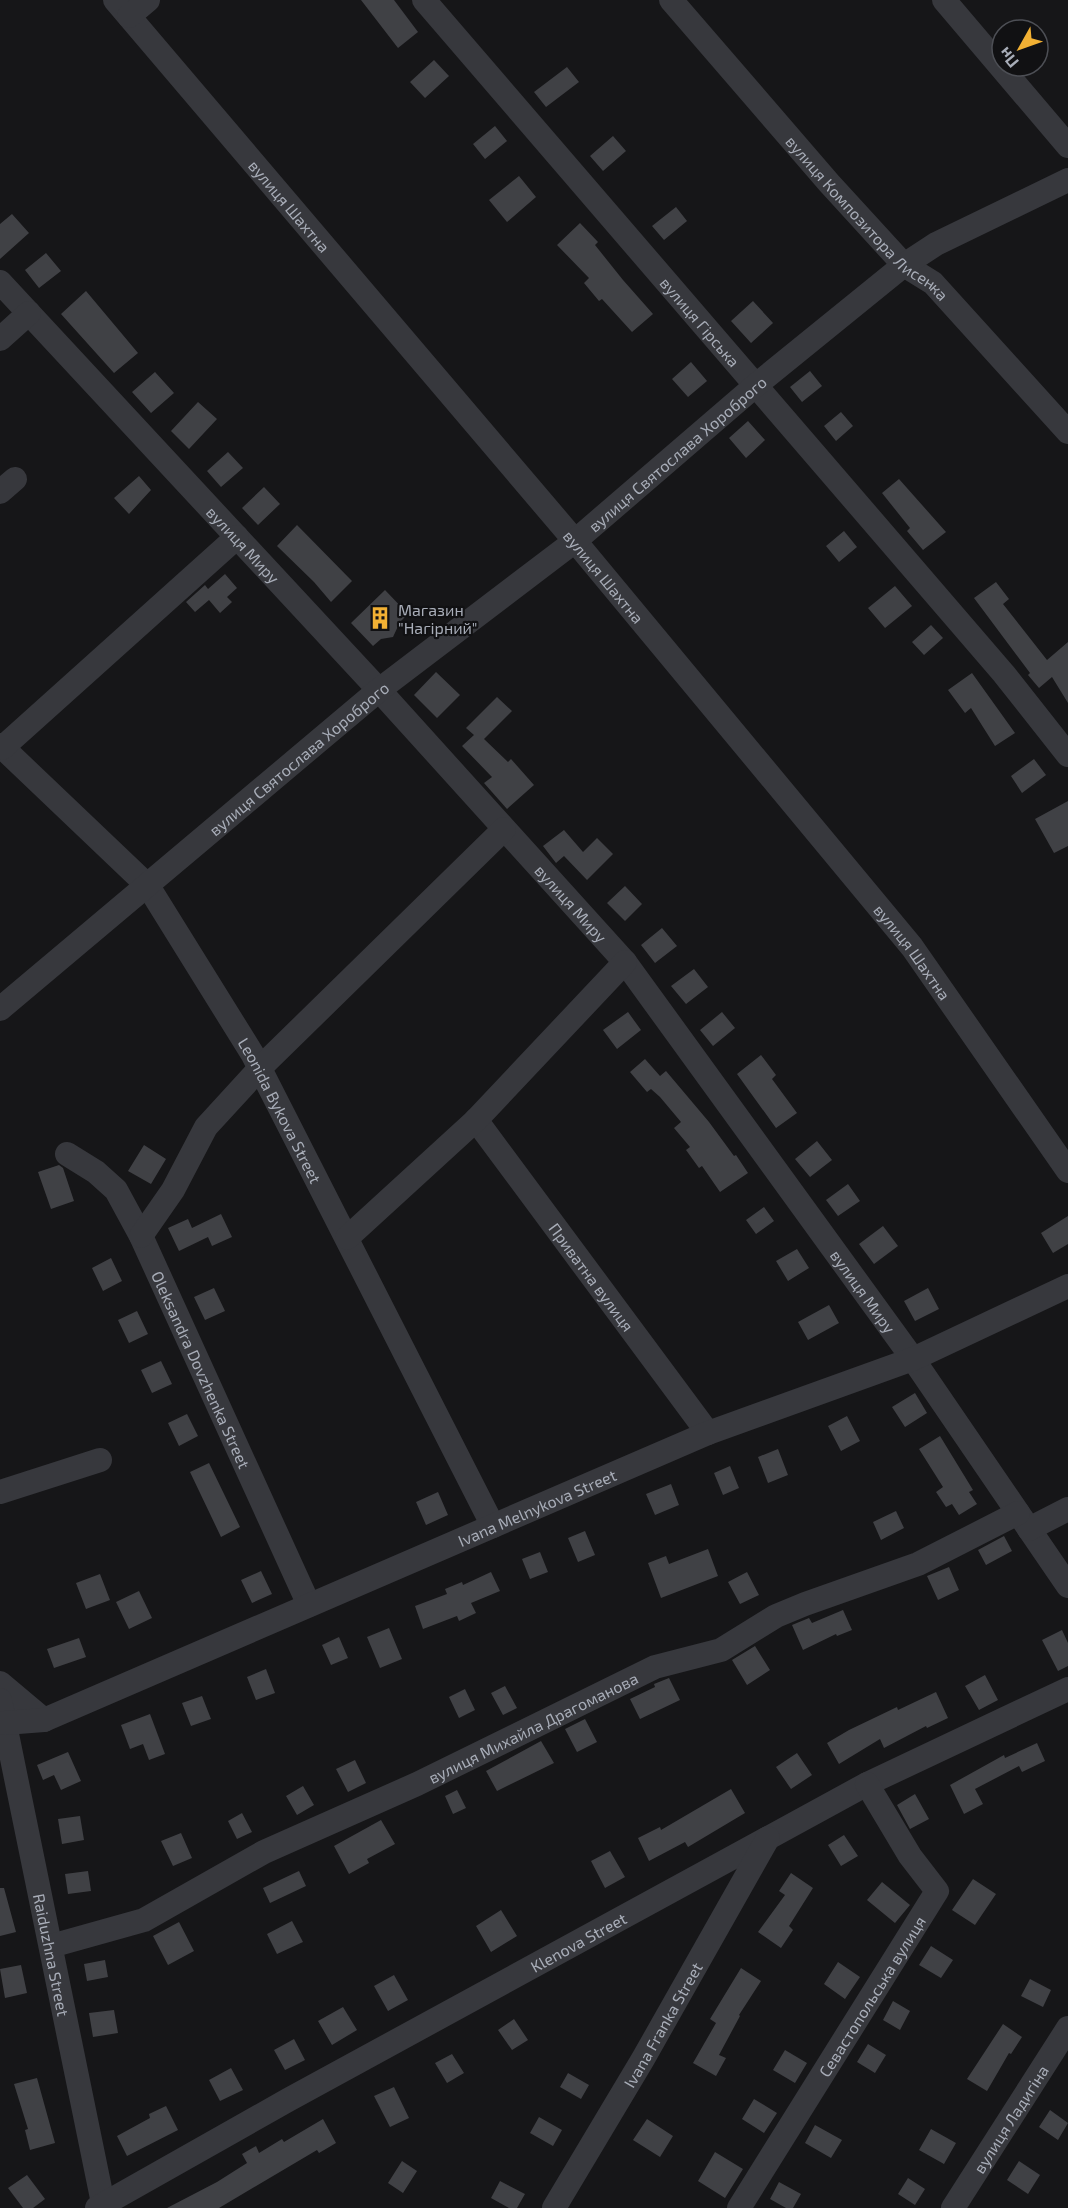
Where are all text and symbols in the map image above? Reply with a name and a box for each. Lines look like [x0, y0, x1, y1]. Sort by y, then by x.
north arrow [990, 18, 1050, 78]
text: Пн [994, 44, 1022, 72]
street label: вулиця Композитора Лисенка [783, 131, 953, 304]
street label: вулиця Шахтна [245, 156, 334, 256]
street label: вулиця Гірська [657, 273, 744, 370]
street label: вулиця Святослава Хороброго [584, 372, 770, 535]
street label: вулиця Миру [203, 502, 284, 588]
street label: вулиця Шахтна [560, 526, 648, 627]
place label: Магазин "Нагірний" [398, 600, 477, 637]
building icon: Магазин "Нагірний" [367, 605, 393, 631]
street label: вулиця Святослава Хороброго [205, 677, 392, 839]
street label: вулиця Миру [532, 860, 612, 947]
street label: вулиця Шахтна [871, 900, 955, 1003]
street label: Leonida Bykova Street [235, 1034, 326, 1186]
street label: Приватна вулиця [546, 1219, 638, 1335]
street label: вулиця Миру [827, 1246, 900, 1337]
street label: Oleksandra Dovzhenka Street [149, 1268, 255, 1471]
street label: Ivana Melnykova Street [455, 1464, 619, 1550]
street label: вулиця Михайла Драгоманова [425, 1668, 641, 1787]
street label: Raiduzhna Street [30, 1892, 74, 2018]
street label: Klenova Street [527, 1908, 629, 1975]
street label: Севастопольська вулиця [814, 1912, 929, 2080]
street label: Ivana Franka Street [619, 1959, 705, 2091]
street label: вулиця Ладигіна [969, 2061, 1052, 2176]

